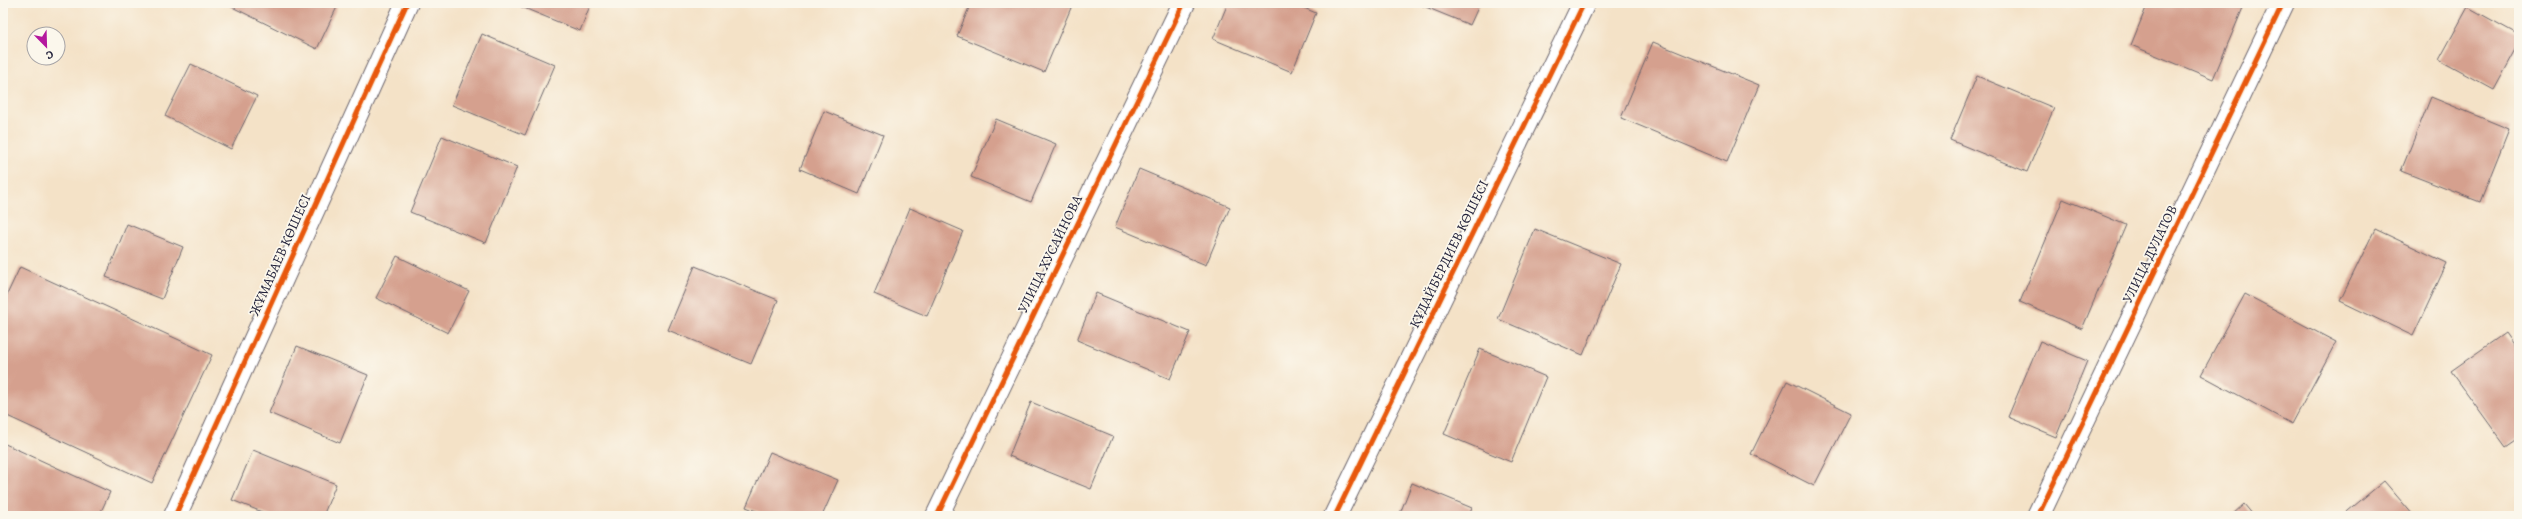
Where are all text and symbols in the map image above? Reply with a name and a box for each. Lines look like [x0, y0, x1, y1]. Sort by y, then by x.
north arrow [26, 26, 66, 66]
text: С [43, 47, 56, 63]
street label: ҚҰДАЙБЕРДИЕВ КӨШЕСІ [1405, 177, 1493, 331]
street label: ЖҰМАБАЕВ КӨШЕСІ [245, 191, 315, 319]
street label: УЛИЦА ХУСАЙНОВА [1013, 191, 1087, 316]
street label: УЛИЦА ДУЛАТОВ [2118, 202, 2182, 306]

